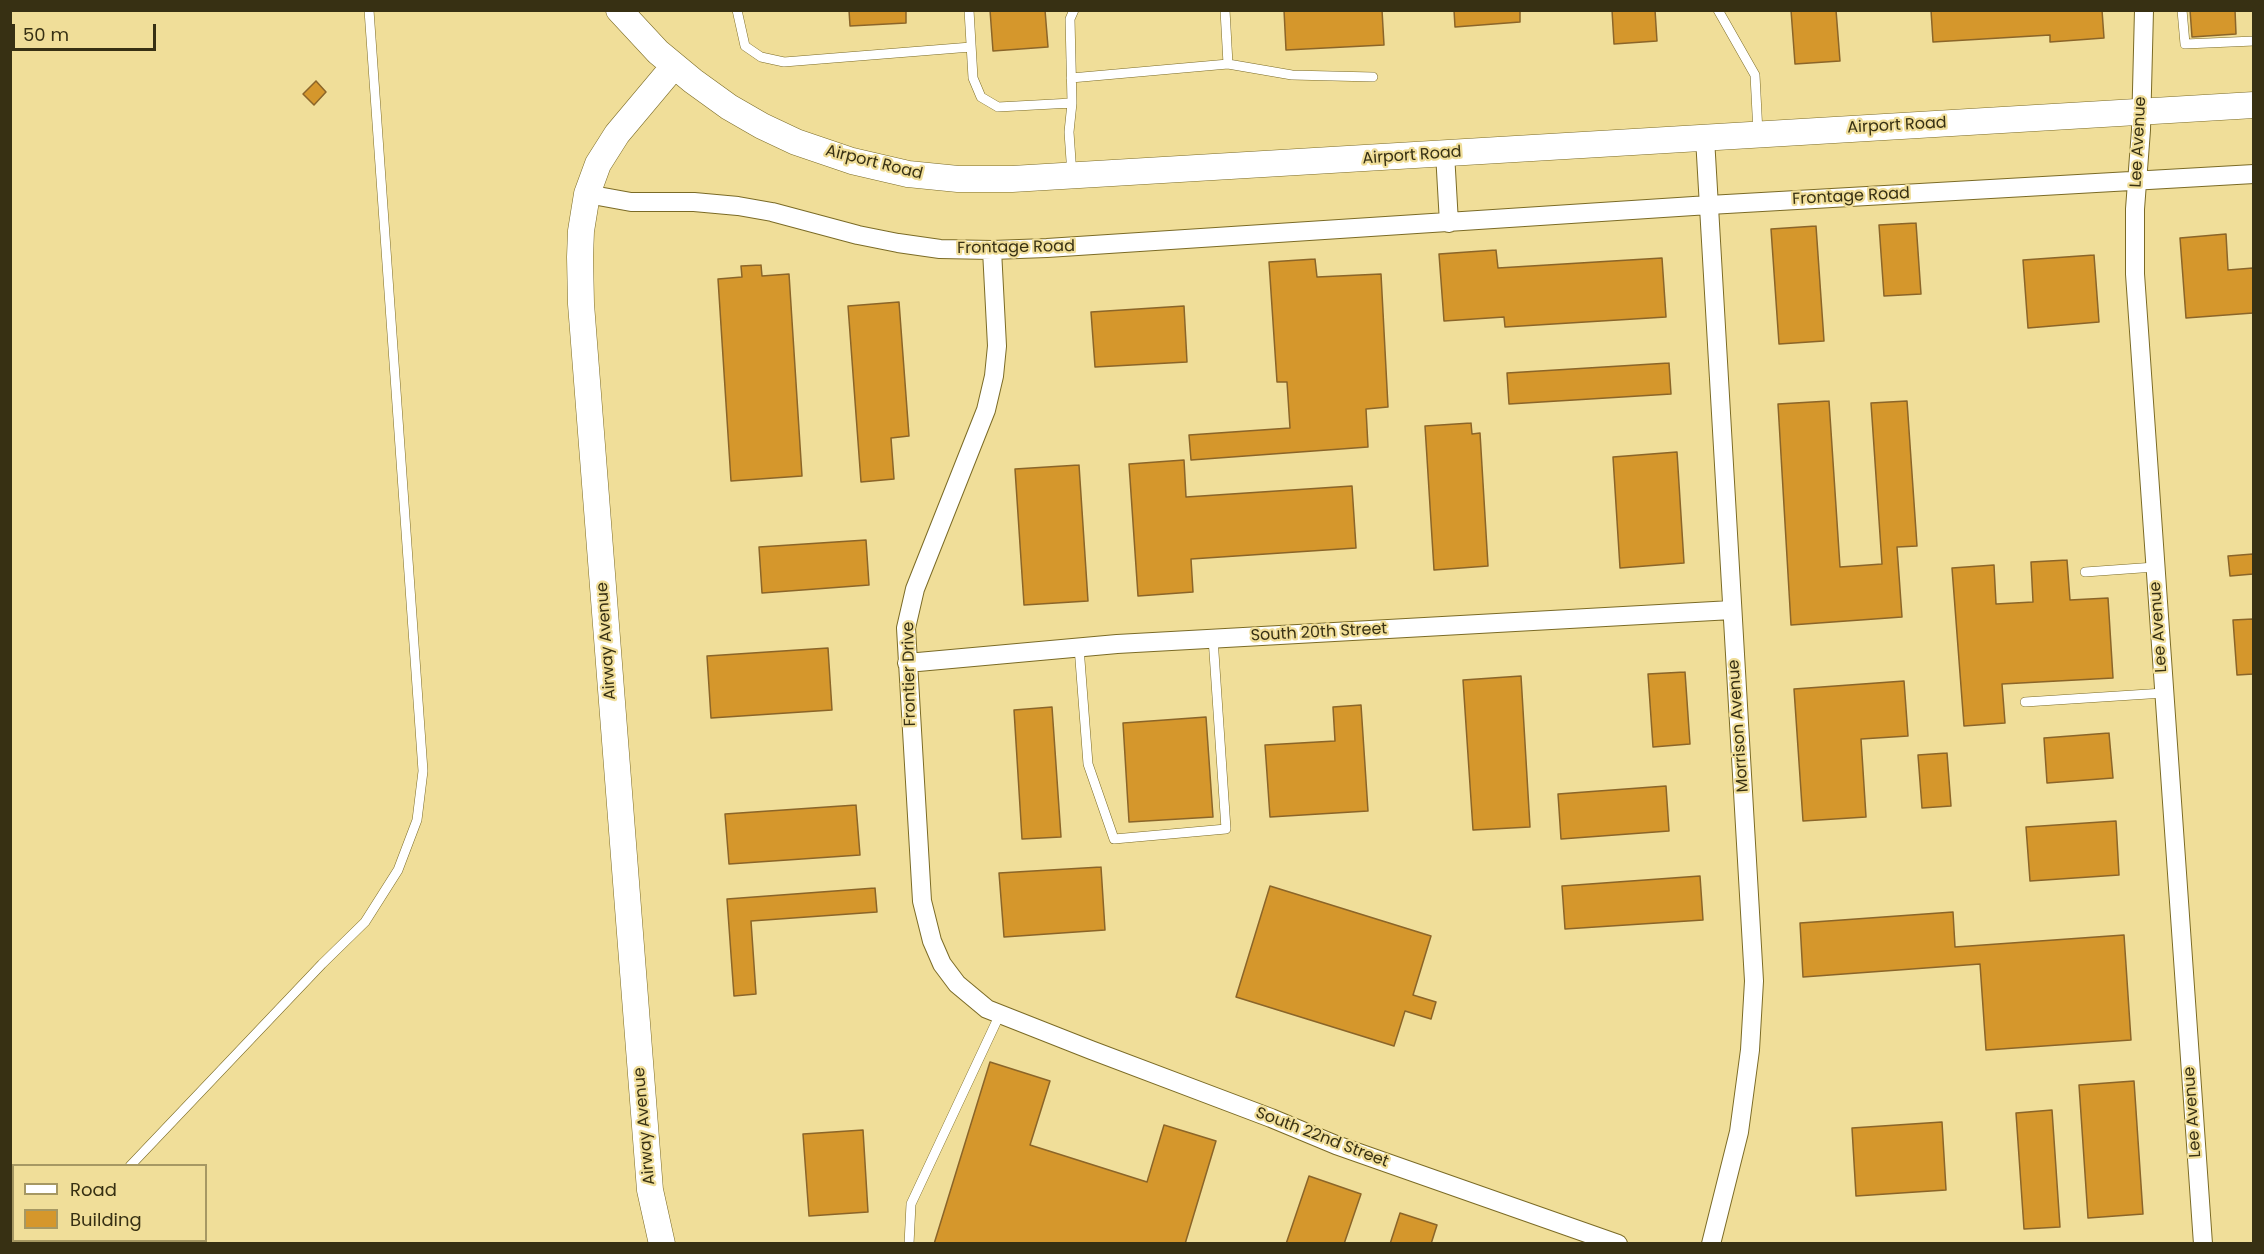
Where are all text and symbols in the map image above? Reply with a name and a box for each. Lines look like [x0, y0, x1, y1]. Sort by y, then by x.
scale bar [15, 12, 159, 50]
text: 50 m [23, 22, 69, 47]
street label: Lee Avenue [2127, 96, 2151, 188]
street label: Airport Road [1847, 114, 1947, 138]
street label: Airport Road [823, 142, 925, 184]
street label: Airport Road [1362, 143, 1462, 169]
street label: Frontage Road [1792, 184, 1910, 210]
street label: Frontage Road [957, 237, 1075, 259]
street label: Airway Avenue [593, 581, 621, 701]
street label: Lee Avenue [2146, 581, 2172, 673]
street label: South 20th Street [1250, 620, 1388, 646]
street label: Frontier Drive [899, 622, 921, 726]
street label: Morrison Avenue [1725, 659, 1753, 793]
street label: Airway Avenue [630, 1066, 660, 1186]
street label: Lee Avenue [2180, 1066, 2206, 1158]
street label: South 22nd Street [1253, 1104, 1391, 1172]
legend [12, 1164, 207, 1242]
text: Road [70, 1177, 117, 1202]
text: Building [70, 1207, 142, 1232]

